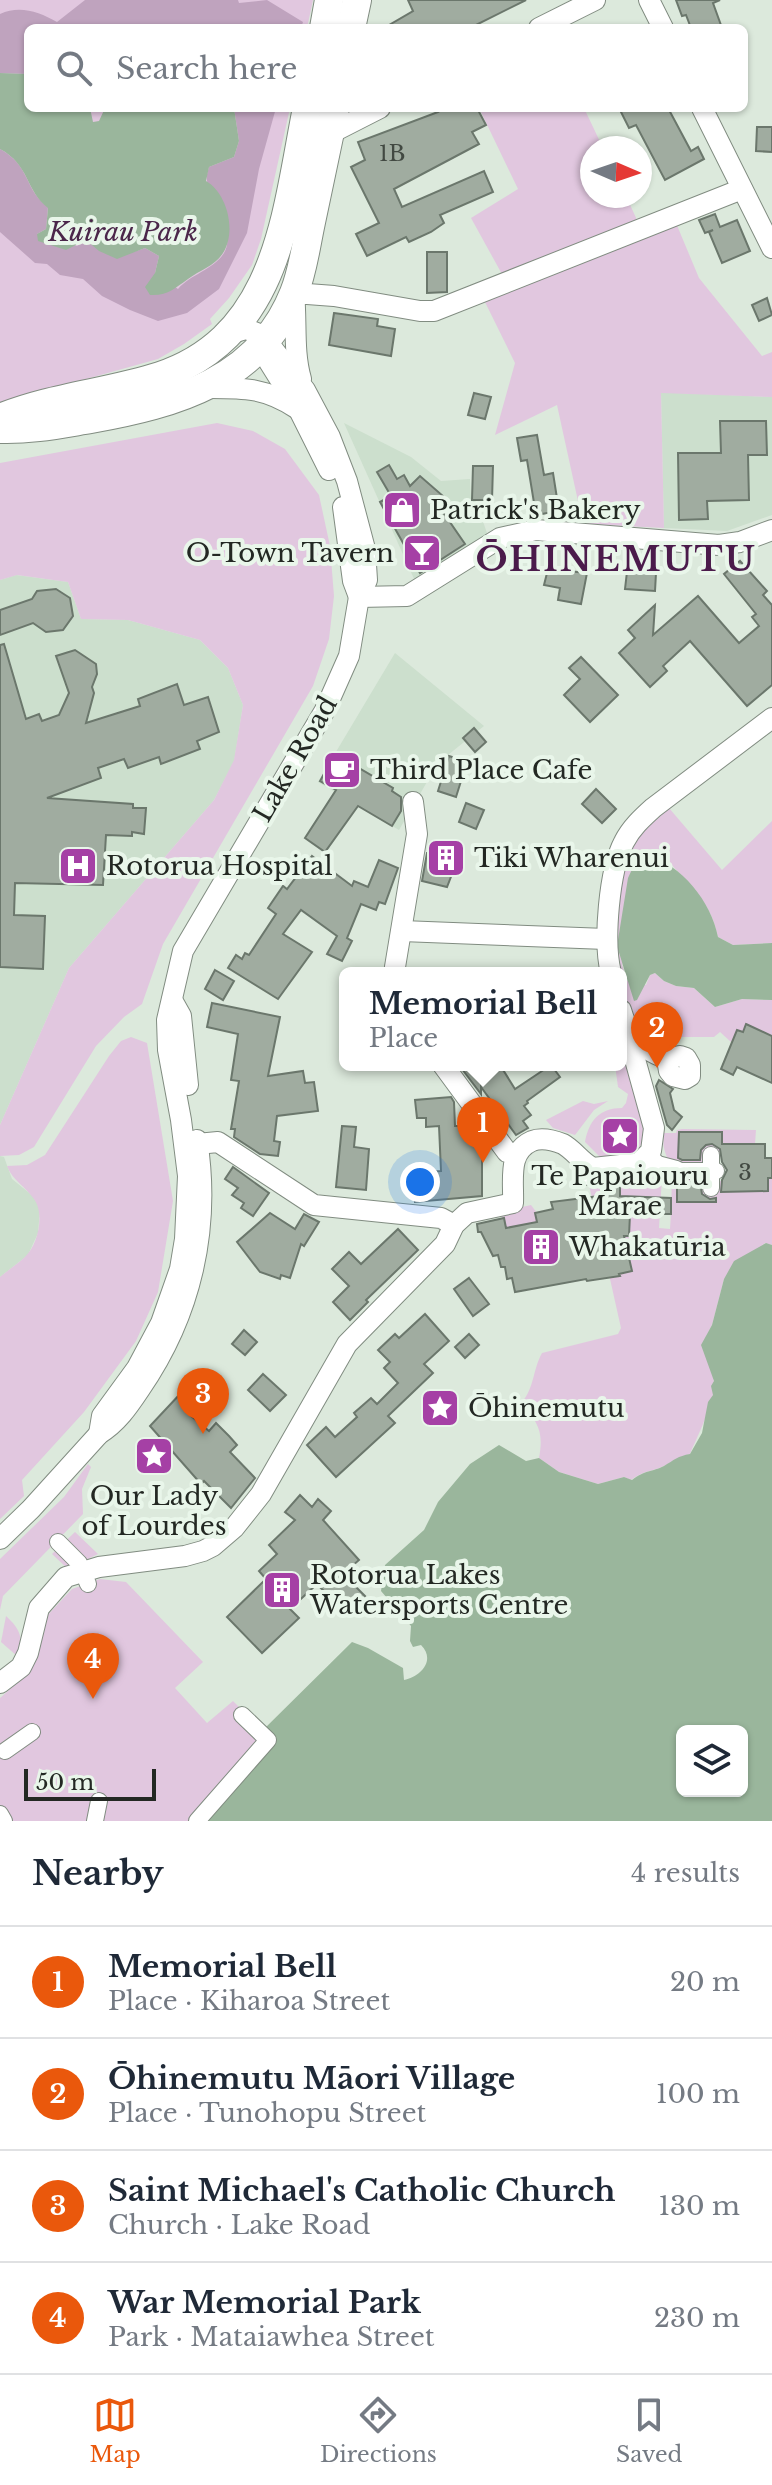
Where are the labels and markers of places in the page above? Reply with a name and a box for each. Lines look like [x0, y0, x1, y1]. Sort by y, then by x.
shop icon: Patrick's Bakery [381, 489, 423, 531]
place label: Patrick's Bakery [430, 494, 641, 526]
bar icon: O-Town Tavern [401, 532, 443, 574]
place label: O-Town Tavern [186, 537, 394, 569]
cafe icon: Third Place Cafe [321, 749, 363, 791]
place label: Third Place Cafe [370, 754, 592, 786]
building icon: Tiki Wharenui [425, 837, 467, 879]
place label: Tiki Wharenui [474, 842, 669, 874]
hospital icon: Rotorua Hospital [57, 845, 99, 887]
place label: Rotorua Hospital [106, 850, 333, 882]
pin: 2 [631, 1002, 683, 1068]
pin: 1 [457, 1097, 509, 1163]
place icon: Te Papaiouru Marae [599, 1115, 641, 1157]
place label: Te Papaiouru Marae [531, 1160, 709, 1222]
building icon: Whakatūria [520, 1226, 562, 1268]
place label: Whakatūria [568, 1231, 726, 1263]
pin: 3 [177, 1368, 229, 1434]
place icon: Ōhinemutu [419, 1387, 461, 1429]
place label: Ōhinemutu [468, 1392, 624, 1424]
place icon: Our Lady of Lourdes [133, 1435, 175, 1477]
place label: Our Lady of Lourdes [82, 1480, 226, 1542]
place label: Rotorua Lakes Watersports Centre [309, 1559, 568, 1621]
building icon: Rotorua Lakes Watersports Centre [261, 1569, 303, 1611]
pin: 4 [67, 1633, 119, 1699]

